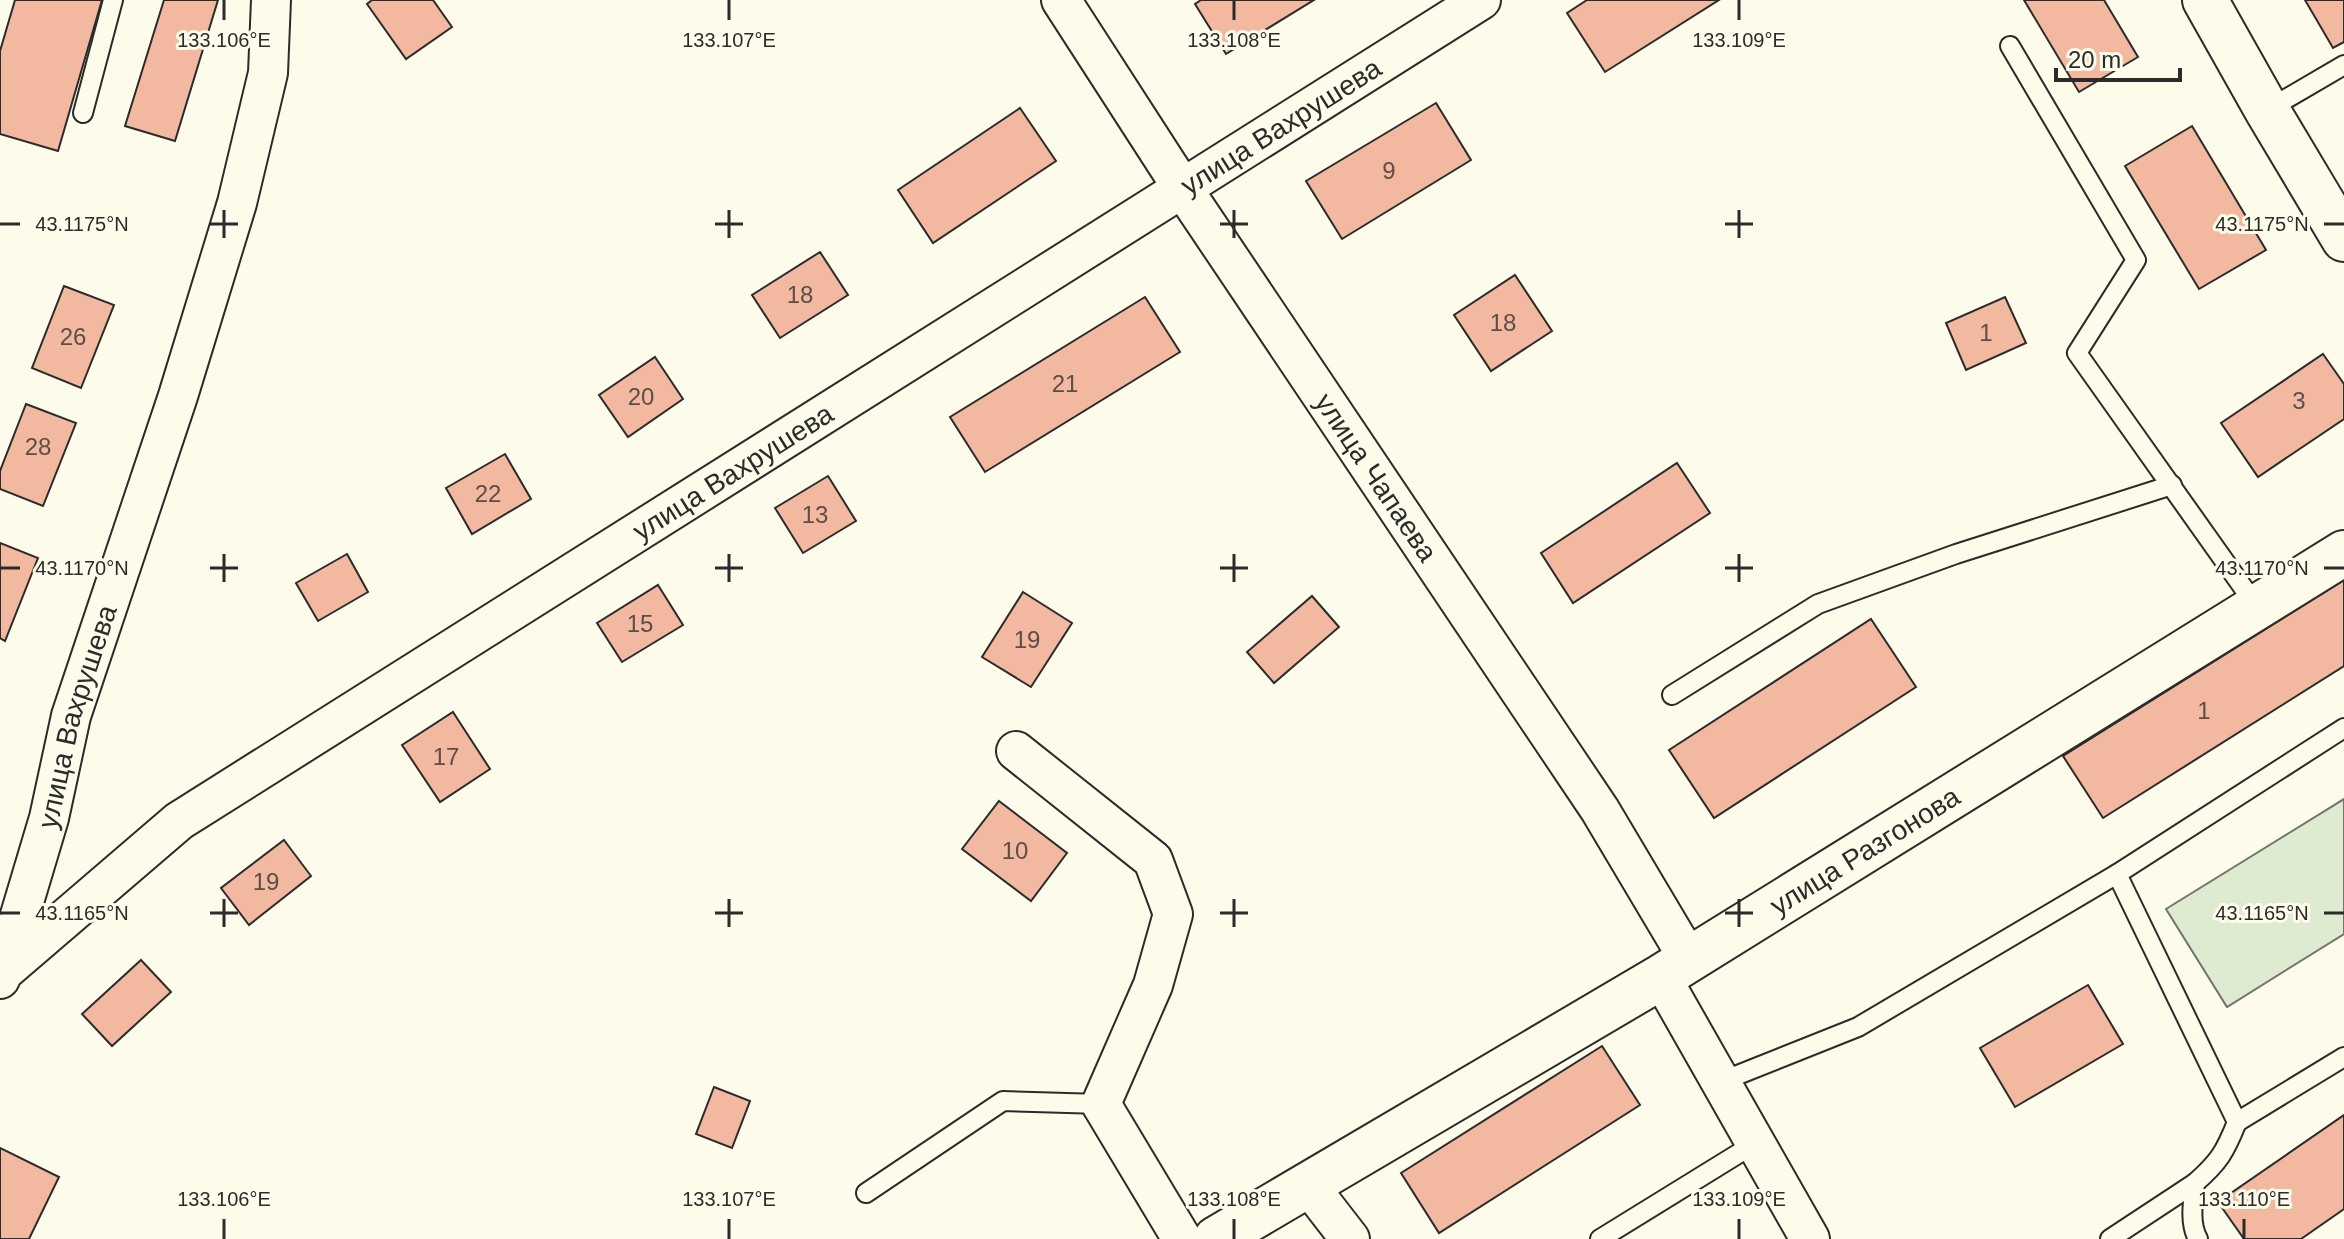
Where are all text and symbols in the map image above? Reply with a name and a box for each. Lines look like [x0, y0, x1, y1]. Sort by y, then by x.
text: 133.106°E [177, 29, 271, 51]
text: 133.107°E [682, 29, 776, 51]
text: 133.108°E [1187, 29, 1281, 51]
text: 133.109°E [1692, 29, 1786, 51]
scale bar [2056, 32, 2180, 82]
text: 20 m [2068, 46, 2121, 73]
street label: улица Вахрушева [1175, 52, 1387, 201]
house number: 9 [1382, 157, 1396, 184]
text: 43.1175°N [35, 213, 129, 235]
text: 43.1175°N [2215, 213, 2309, 235]
house number: 18 [787, 281, 813, 308]
house number: 18 [1490, 309, 1516, 336]
house number: 1 [1979, 319, 1993, 346]
house number: 26 [60, 323, 86, 350]
house number: 21 [1052, 370, 1078, 397]
house number: 20 [628, 383, 654, 410]
house number: 3 [2292, 387, 2306, 414]
street label: улица Чапаева [1309, 388, 1444, 568]
street label: улица Вахрушева [627, 398, 839, 547]
house number: 28 [25, 433, 51, 460]
house number: 22 [475, 480, 501, 507]
house number: 13 [802, 501, 828, 528]
text: 43.1170°N [35, 557, 129, 579]
text: 43.1170°N [2215, 557, 2309, 579]
street label: улица Вахрушева [32, 601, 123, 832]
house number: 15 [627, 610, 653, 637]
house number: 19 [1014, 626, 1040, 653]
house number: 1 [2197, 697, 2211, 724]
house number: 17 [433, 743, 459, 770]
street label: улица Разгонова [1764, 780, 1966, 921]
house number: 10 [1002, 837, 1028, 864]
house number: 19 [253, 868, 279, 895]
text: 43.1165°N [35, 902, 129, 924]
text: 43.1165°N [2215, 902, 2309, 924]
text: 133.106°E [177, 1188, 271, 1210]
text: 133.107°E [682, 1188, 776, 1210]
text: 133.108°E [1187, 1188, 1281, 1210]
text: 133.109°E [1692, 1188, 1786, 1210]
text: 133.110°E [2198, 1188, 2290, 1210]

